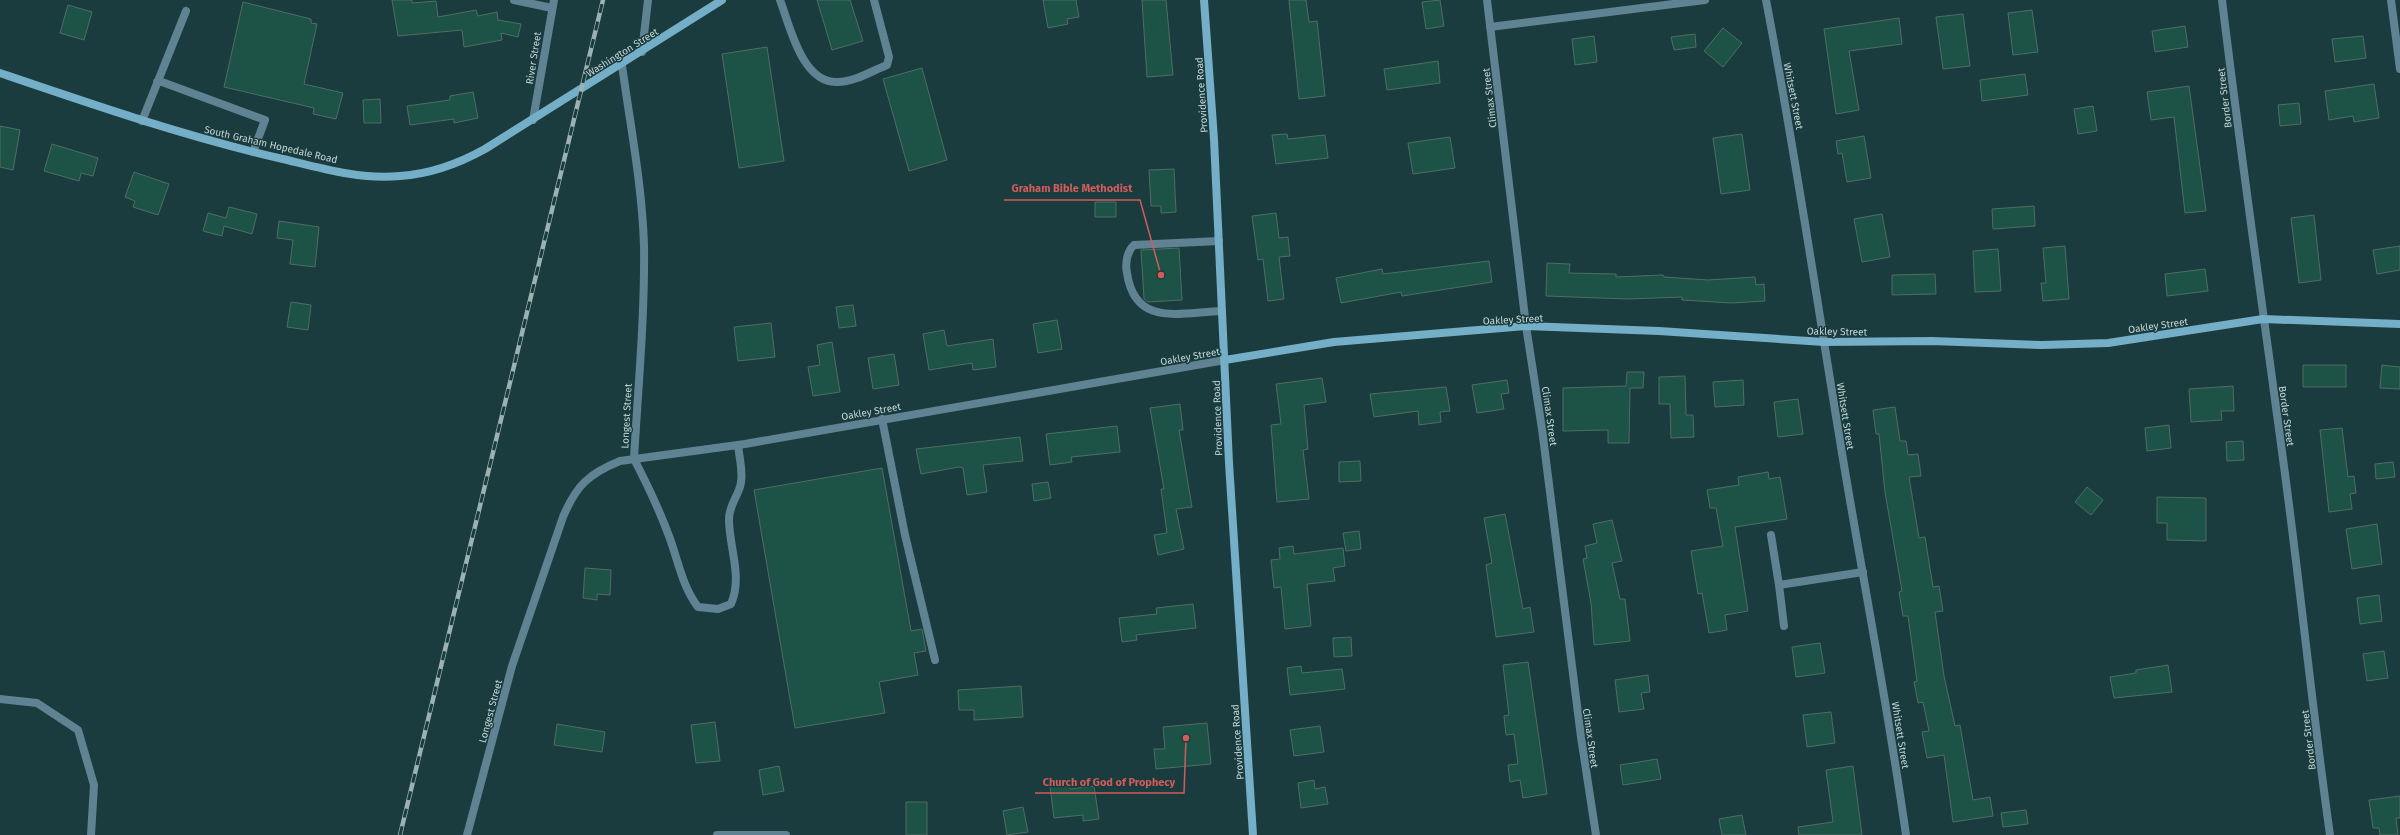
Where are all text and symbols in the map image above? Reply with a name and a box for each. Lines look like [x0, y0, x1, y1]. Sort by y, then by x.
street label: Washington Street [584, 26, 661, 80]
street label: River Street [524, 31, 544, 85]
street label: Providence Road [1193, 57, 1211, 133]
street label: Whitsett Street [1781, 62, 1805, 131]
street label: Climax Street [1480, 67, 1500, 128]
street label: Border Street [2215, 67, 2235, 129]
street label: South Graham Hopedale Road [203, 124, 339, 166]
callout: Graham Bible Methodist [1004, 177, 1140, 200]
text: Graham Bible Methodist [1012, 182, 1133, 195]
street label: Oakley Street [1483, 312, 1544, 328]
street label: Oakley Street [2127, 316, 2189, 336]
street label: Oakley Street [1807, 325, 1868, 339]
street label: Oakley Street [1159, 346, 1221, 368]
street label: Providence Road [1211, 380, 1225, 456]
street label: Whitsett Street [1834, 382, 1856, 451]
street label: Longest Street [619, 383, 635, 449]
street label: Border Street [2276, 385, 2296, 447]
street label: Climax Street [1539, 386, 1559, 447]
street label: Oakley Street [840, 401, 902, 423]
street label: Longest Street [477, 678, 505, 744]
street label: Whitsett Street [1889, 701, 1911, 770]
street label: Providence Road [1229, 704, 1247, 780]
street label: Climax Street [1580, 708, 1600, 769]
street label: Border Street [2299, 709, 2319, 771]
callout: Church of God of Prophecy [1035, 770, 1184, 793]
text: Church of God of Prophecy [1043, 776, 1176, 789]

